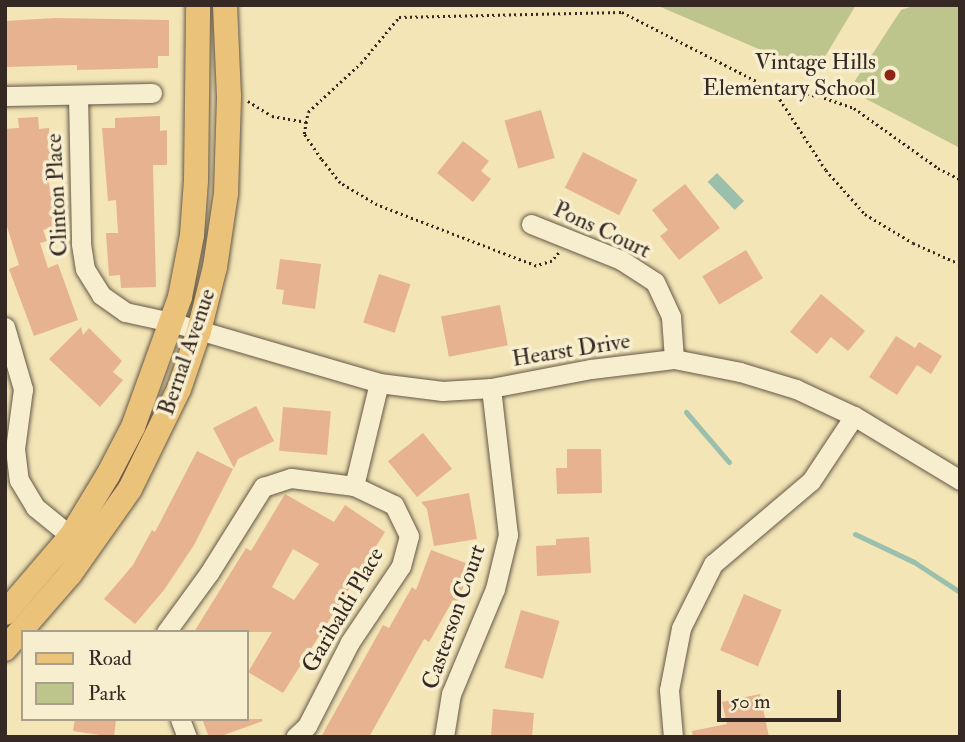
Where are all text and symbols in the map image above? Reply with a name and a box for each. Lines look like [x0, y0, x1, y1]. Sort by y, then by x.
place label: Vintage Hills Elementary School [702, 48, 876, 102]
marker: Vintage Hills Elementary School [882, 67, 898, 83]
street label: Clinton Place [40, 133, 74, 257]
street label: Pons Court [549, 195, 655, 265]
street label: Bernal Avenue [152, 285, 222, 419]
street label: Hearst Drive [510, 327, 632, 373]
street label: Casterson Court [416, 541, 492, 693]
street label: Garibaldi Place [296, 543, 390, 677]
legend [21, 630, 248, 721]
text: Road [88, 645, 132, 672]
scale bar [720, 676, 844, 720]
text: Park [88, 680, 126, 707]
text: 50 m [730, 688, 771, 715]

